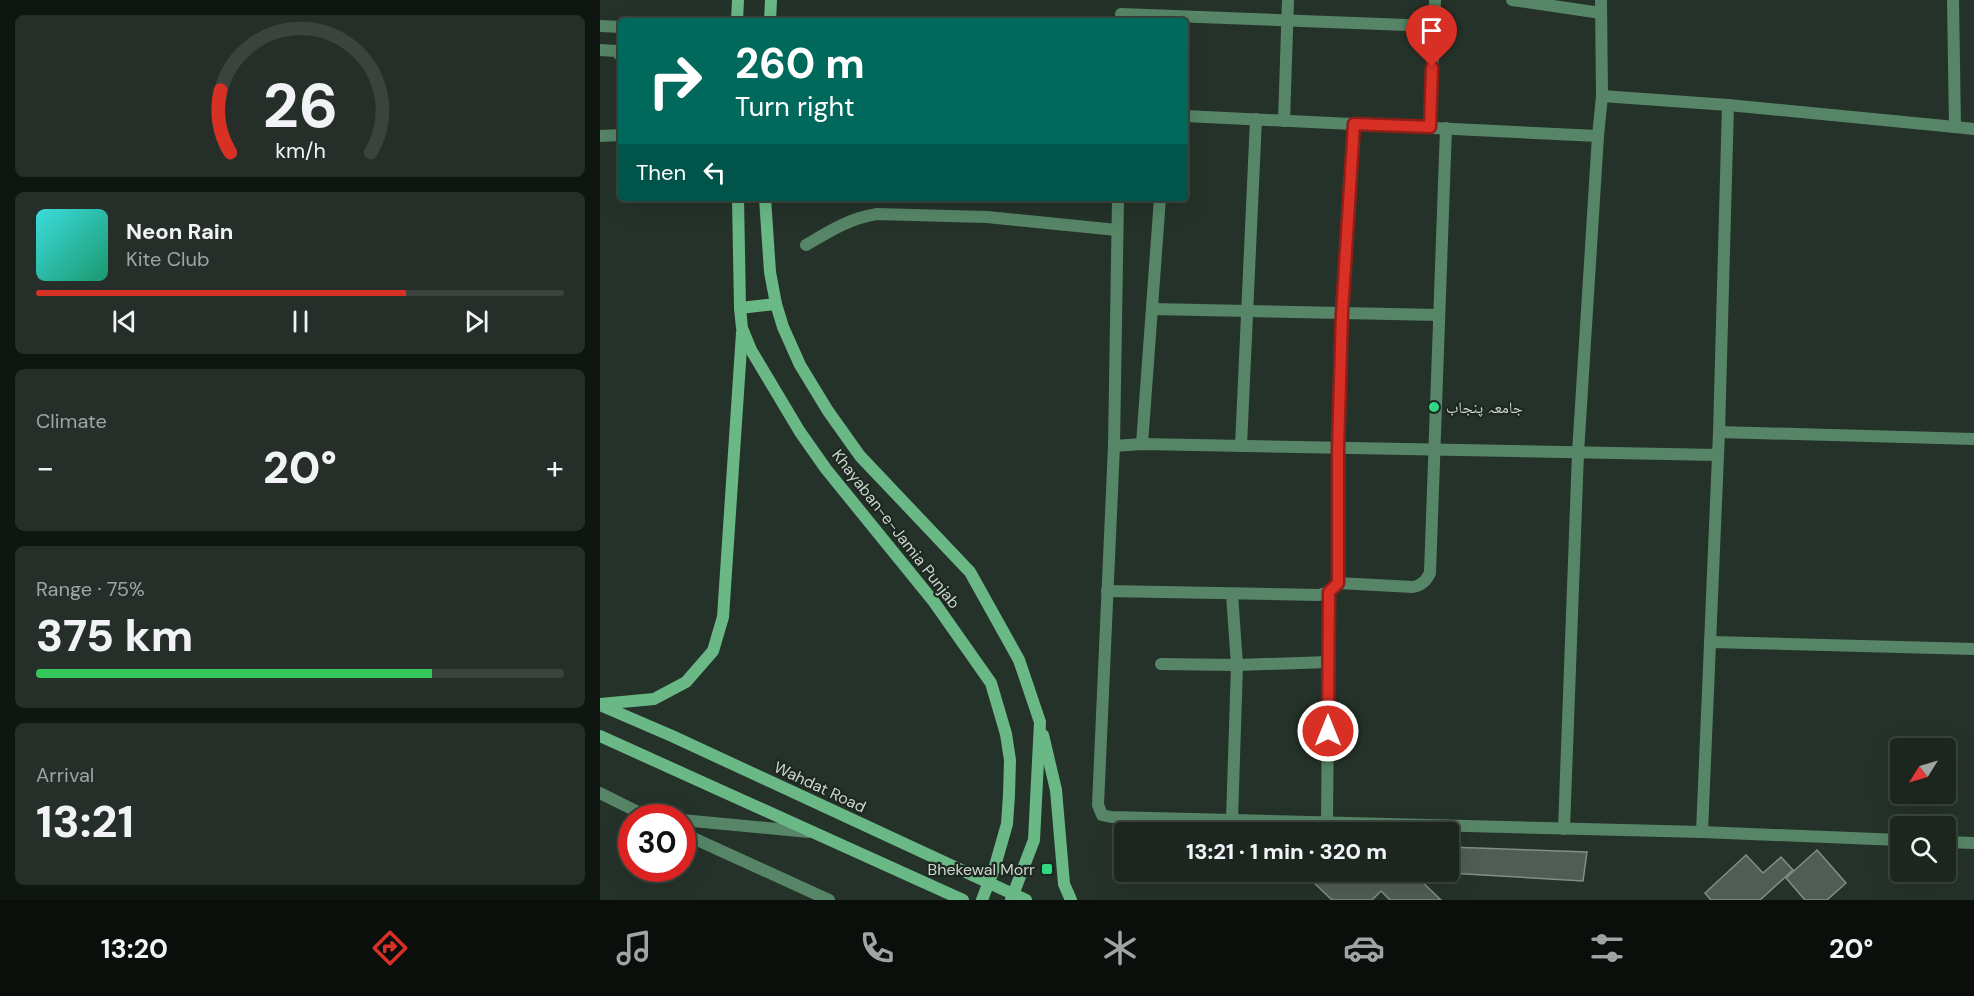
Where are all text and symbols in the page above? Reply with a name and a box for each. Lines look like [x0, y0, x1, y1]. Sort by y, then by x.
pin [1406, 5, 1457, 67]
icon: arrive [1415, 14, 1448, 47]
text: 260 m [735, 36, 865, 91]
icon: right [636, 42, 714, 120]
text: 26 [262, 65, 338, 146]
text: Turn right [735, 89, 855, 124]
text: km/h [275, 137, 325, 165]
icon: left [698, 156, 731, 189]
text: Then [636, 158, 686, 187]
text: Neon Rain [126, 217, 233, 246]
text: Kite Club [126, 246, 210, 272]
icon: previous [108, 305, 141, 338]
icon: pause [284, 305, 317, 338]
icon: next [460, 305, 493, 338]
place label: جامعہ پنجاب [1446, 397, 1523, 418]
marker: جامعہ پنجاب [1427, 400, 1441, 414]
text: Climate [36, 408, 107, 434]
text: 20° [263, 438, 337, 497]
street label: Khayaban-e-Jamia Punjab [827, 445, 965, 613]
text: − [36, 446, 54, 489]
text: + [546, 446, 564, 489]
text: Range · 75% [36, 576, 145, 602]
text: 375 km [36, 606, 193, 665]
position arrow [1296, 699, 1360, 763]
north arrow [1890, 738, 1956, 804]
map controls [1890, 738, 1956, 882]
street label: Wahdat Road [771, 757, 869, 817]
text: Arrival [36, 762, 94, 788]
text: 13:21 [36, 792, 134, 851]
speed limit sign: 30 [618, 804, 696, 882]
button: search [1890, 816, 1956, 882]
text: 13:21 · 1 min · 320 m [1186, 837, 1387, 866]
place label: Bhekewal Morr [928, 859, 1035, 880]
marker: Bhekewal Morr [1040, 862, 1054, 876]
icon: directions [369, 927, 411, 969]
icon: music [613, 927, 655, 969]
icon: phone [856, 927, 898, 969]
icon: climate [1099, 927, 1141, 969]
icon: car [1343, 927, 1385, 969]
icon: filters [1586, 927, 1628, 969]
text: 13:20 [101, 931, 168, 966]
text: 20° [1829, 931, 1873, 966]

